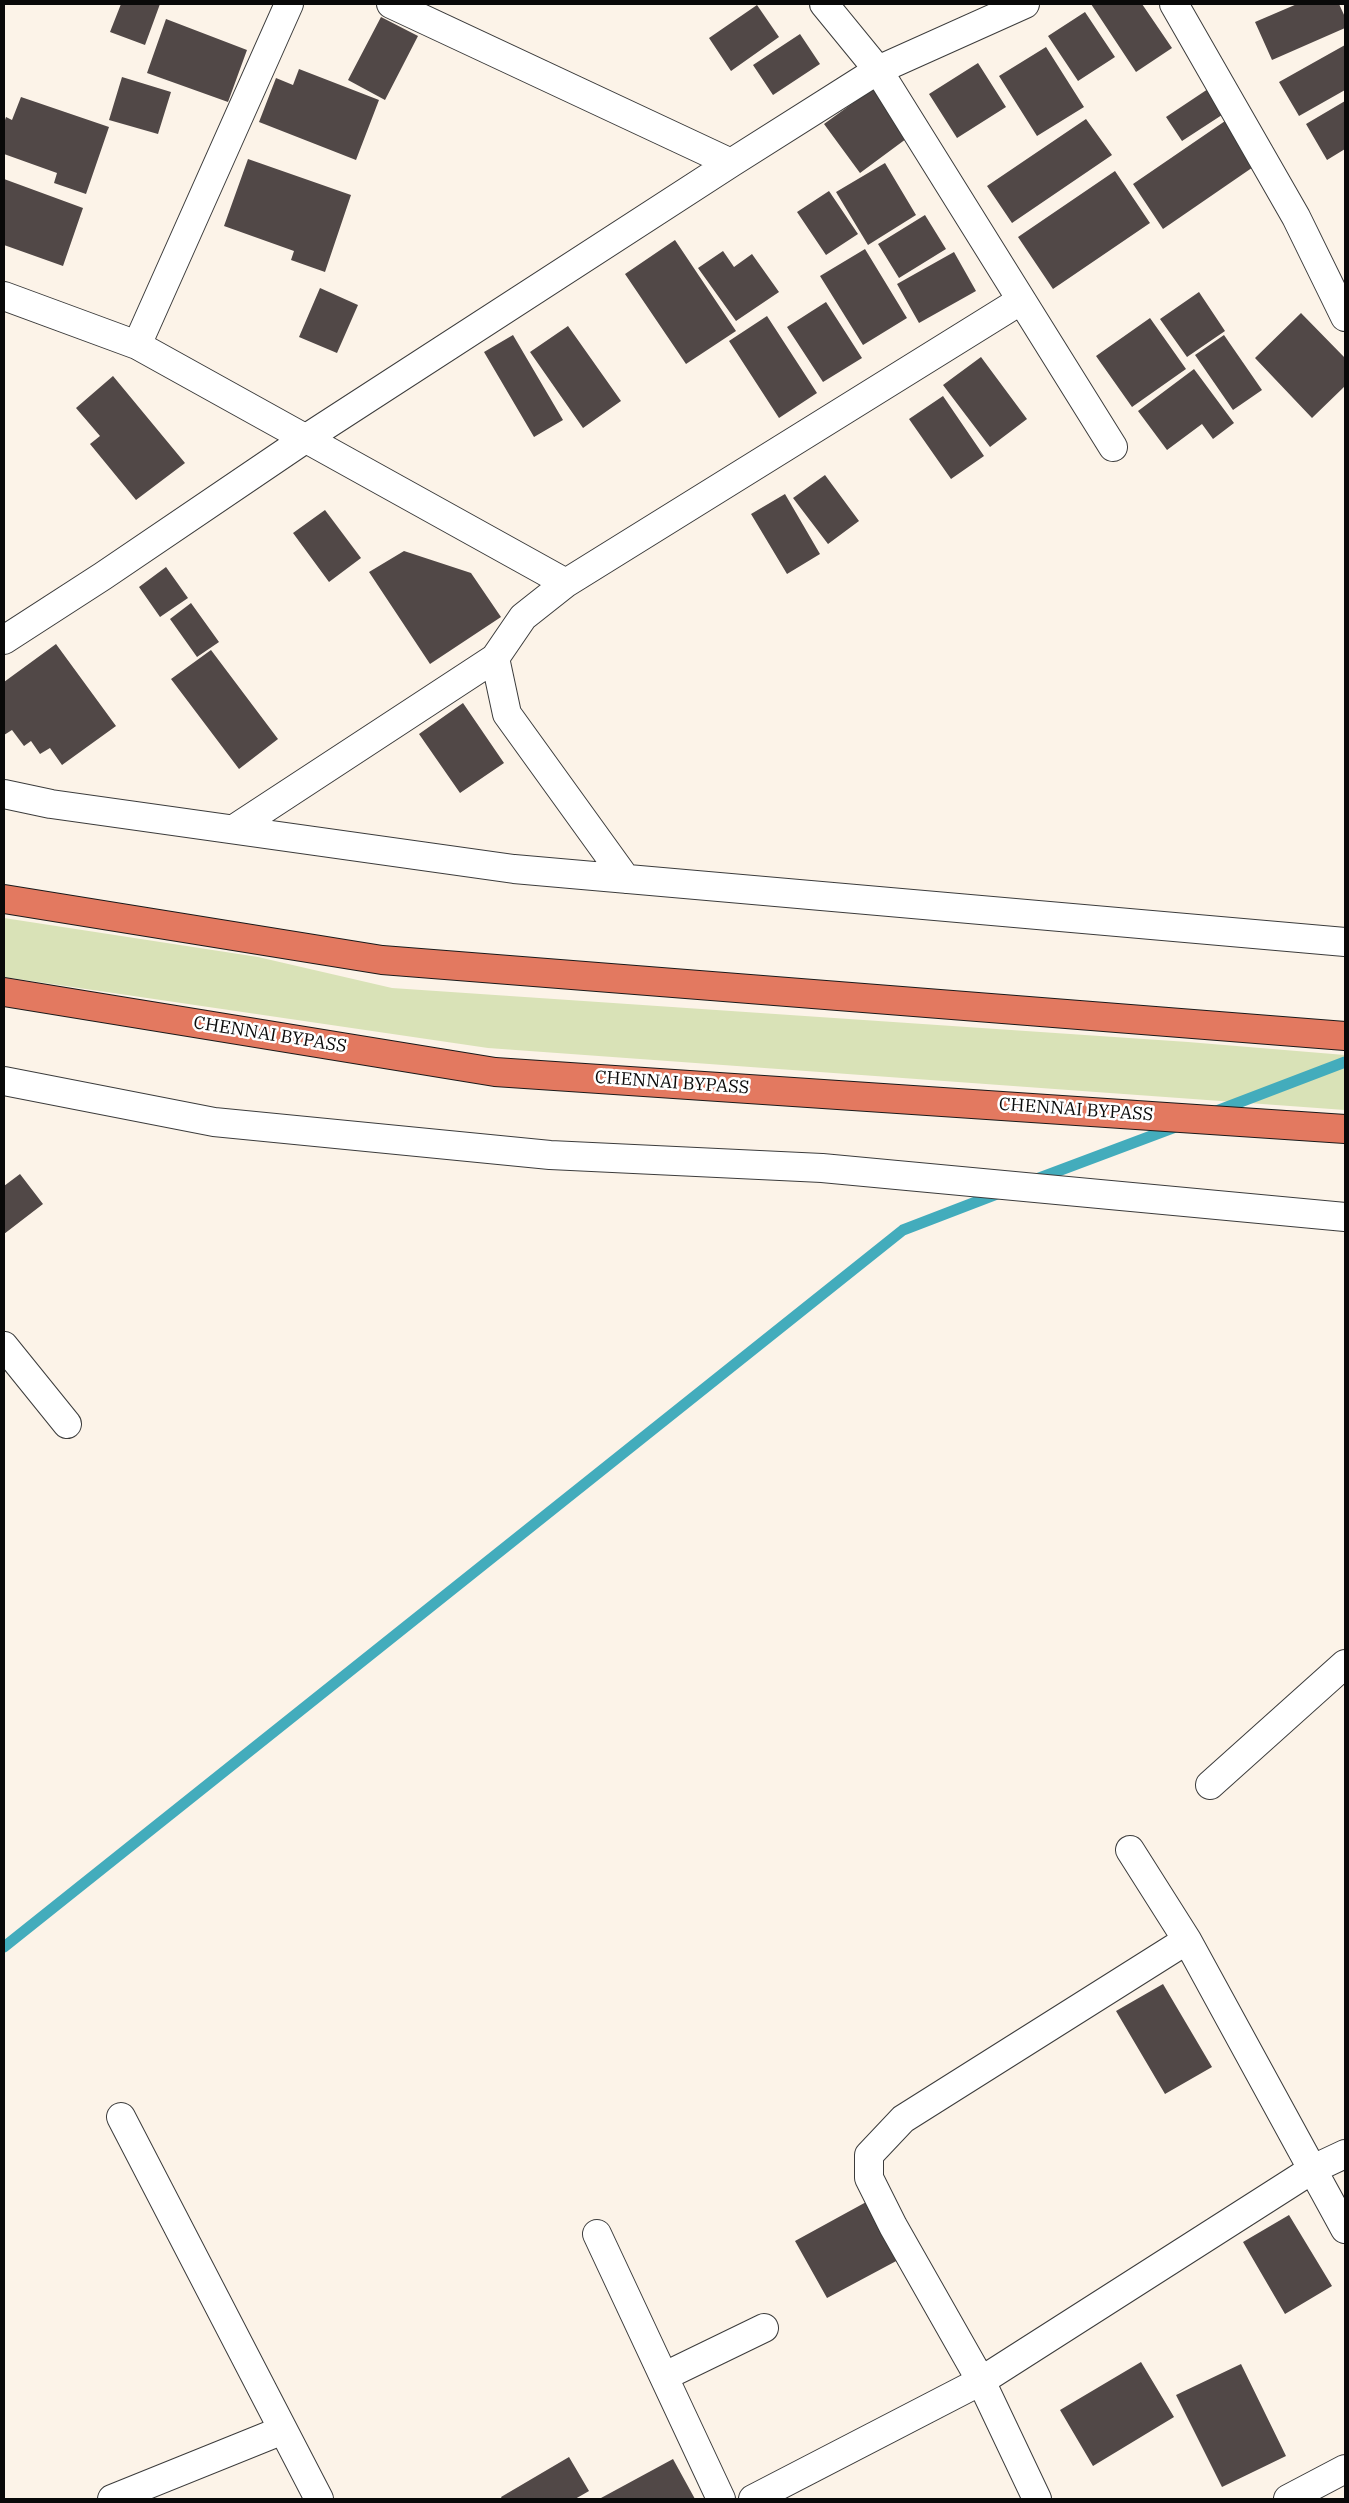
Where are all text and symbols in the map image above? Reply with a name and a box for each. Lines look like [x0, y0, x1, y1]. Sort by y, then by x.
street label: CHENNAI BYPASS [192, 1012, 348, 1058]
street label: CHENNAI BYPASS [594, 1067, 750, 1099]
street label: CHENNAI BYPASS [998, 1094, 1154, 1126]

